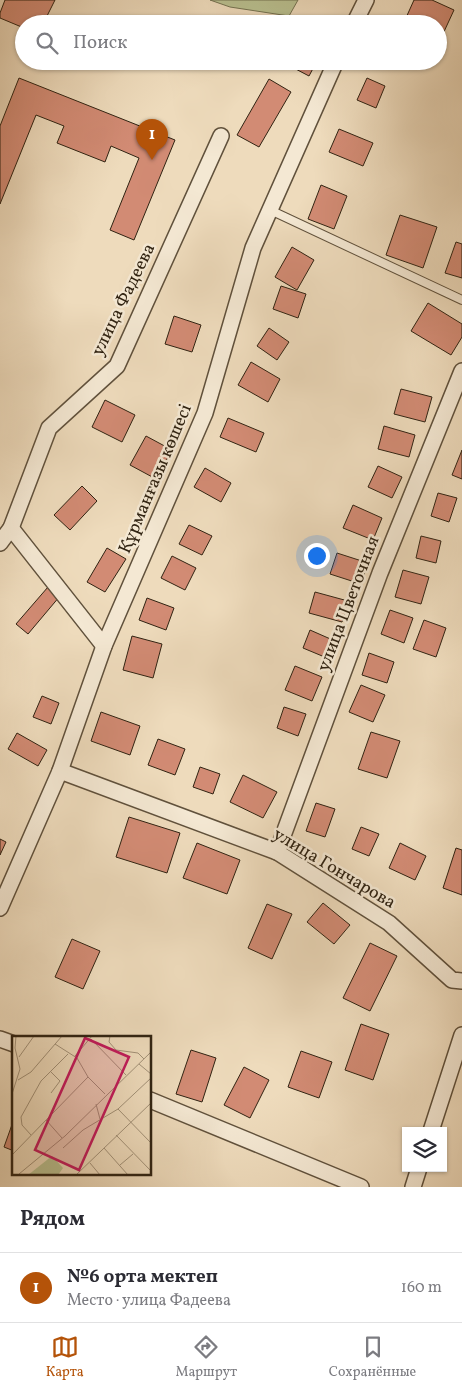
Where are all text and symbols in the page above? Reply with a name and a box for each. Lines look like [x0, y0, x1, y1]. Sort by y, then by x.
search box [15, 15, 447, 70]
icon: search [33, 29, 61, 57]
text: Поиск [73, 30, 127, 56]
pin: 1 [136, 119, 168, 160]
street label: улица Фадеева [86, 239, 162, 361]
street label: Құрманғазы көшесі [113, 400, 199, 558]
street label: улица Цветочная [312, 533, 386, 675]
your location [304, 543, 330, 569]
street label: улица Гончарова [268, 822, 400, 916]
inset map [12, 1036, 151, 1174]
map controls [402, 1127, 447, 1172]
button: layers [402, 1127, 447, 1172]
text: Рядом [20, 1205, 85, 1234]
text: №6 орта мектеп [67, 1264, 218, 1290]
text: 1 [33, 1277, 39, 1299]
text: 160 m [401, 1277, 442, 1299]
text: Место · улица Фадеева [67, 1290, 231, 1312]
tab: Карта [46, 1333, 84, 1382]
tab: Маршрут [175, 1333, 237, 1382]
tab: Сохранённые [329, 1333, 416, 1382]

